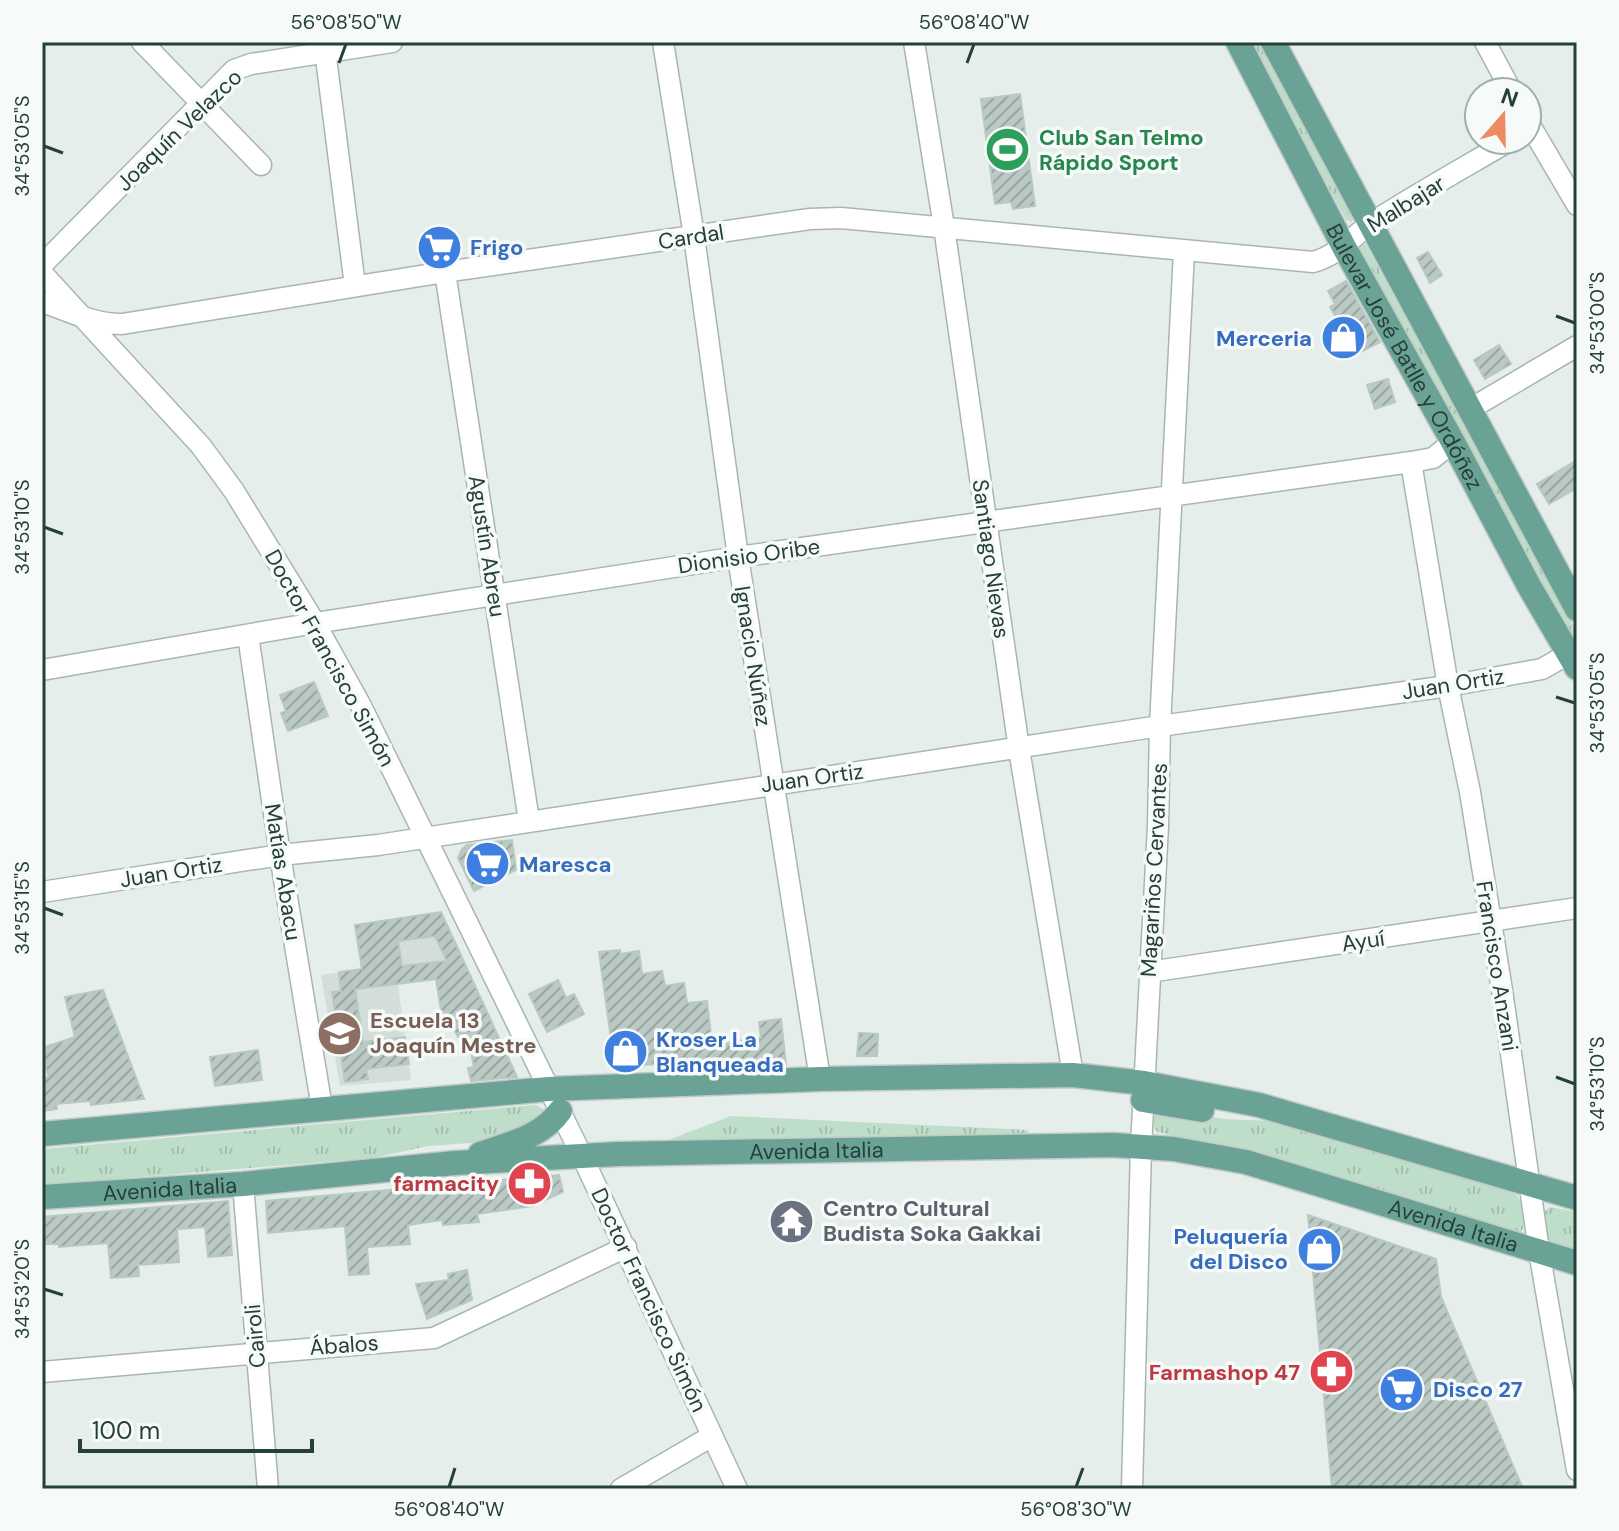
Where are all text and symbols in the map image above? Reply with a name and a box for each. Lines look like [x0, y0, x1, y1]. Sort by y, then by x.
text: 56°08'50"W [290, 9, 402, 35]
text: 56°08'40"W [919, 9, 1029, 35]
street label: Joaquín Velazco [110, 63, 248, 197]
north arrow [1463, 76, 1543, 156]
text: N [1497, 81, 1522, 114]
text: 34°53'05"S [9, 96, 35, 196]
place label: Club San Telmo Rápido Sport [1039, 123, 1204, 177]
sports icon: Club San Telmo Rápido Sport [984, 126, 1032, 174]
street label: Malbajar [1362, 169, 1450, 239]
street label: Cardal [656, 218, 726, 256]
street label: Bulevar José Batlle y Ordóñez [1320, 218, 1490, 495]
supermarket icon: Frigo [415, 223, 463, 271]
place label: Frigo [470, 233, 523, 262]
text: 34°53'00"S [1584, 272, 1610, 374]
shop icon: Merceria [1319, 314, 1367, 362]
place label: Merceria [1216, 324, 1312, 353]
street label: Agustín Abreu [461, 473, 513, 619]
street label: Santiago Nievas [965, 477, 1017, 641]
text: 34°53'10"S [9, 479, 35, 575]
street label: Dionisio Oribe [676, 532, 822, 580]
street label: Doctor Francisco Simón [258, 544, 402, 772]
street label: Ignacio Núñez [728, 584, 778, 728]
text: 34°53'05"S [1584, 653, 1610, 753]
street label: Juan Ortiz [1400, 662, 1506, 706]
street label: Juan Ortiz [759, 756, 865, 800]
street label: Magariños Cervantes [1134, 762, 1174, 978]
street label: Matías Abacu [258, 802, 308, 942]
supermarket icon: Maresca [464, 840, 512, 888]
street label: Juan Ortiz [118, 850, 224, 894]
place label: Maresca [519, 850, 611, 879]
text: 34°53'15"S [9, 861, 35, 955]
street label: Francisco Anzani [1469, 879, 1525, 1053]
street label: Ayuí [1340, 924, 1386, 958]
place label: Escuela 13 Joaquín Mestre [370, 1006, 537, 1060]
school or university icon: Escuela 13 Joaquín Mestre [315, 1009, 363, 1057]
place label: Kroser La Blanqueada [656, 1025, 784, 1079]
shop icon: Kroser La Blanqueada [601, 1028, 649, 1076]
text: 34°53'10"S [1584, 1036, 1610, 1132]
street label: Avenida Italia [749, 1135, 884, 1166]
pharmacy icon: farmacity [506, 1159, 554, 1207]
place label: farmacity [394, 1169, 499, 1198]
street label: Avenida Italia [102, 1170, 238, 1208]
street label: Doctor Francisco Simón [584, 1183, 714, 1417]
street label: Avenida Italia [1385, 1192, 1522, 1259]
place label: Centro Cultural Budista Soka Gakkai [823, 1194, 1041, 1248]
temple icon: Centro Cultural Budista Soka Gakkai [768, 1197, 816, 1245]
place label: Peluquería del Disco [1173, 1222, 1288, 1276]
shop icon: Peluquería del Disco [1295, 1225, 1343, 1273]
text: 34°53'20"S [9, 1239, 35, 1339]
street label: Cairoli [238, 1303, 272, 1369]
street label: Ábalos [308, 1328, 380, 1362]
pharmacy icon: Farmashop 47 [1307, 1348, 1355, 1396]
place label: Farmashop 47 [1149, 1358, 1300, 1387]
supermarket icon: Disco 27 [1378, 1365, 1426, 1413]
place label: Disco 27 [1433, 1375, 1523, 1404]
scale bar [80, 1403, 312, 1453]
text: 100 m [92, 1415, 160, 1446]
text: 56°08'40"W [394, 1496, 504, 1522]
text: 56°08'30"W [1020, 1496, 1132, 1522]

